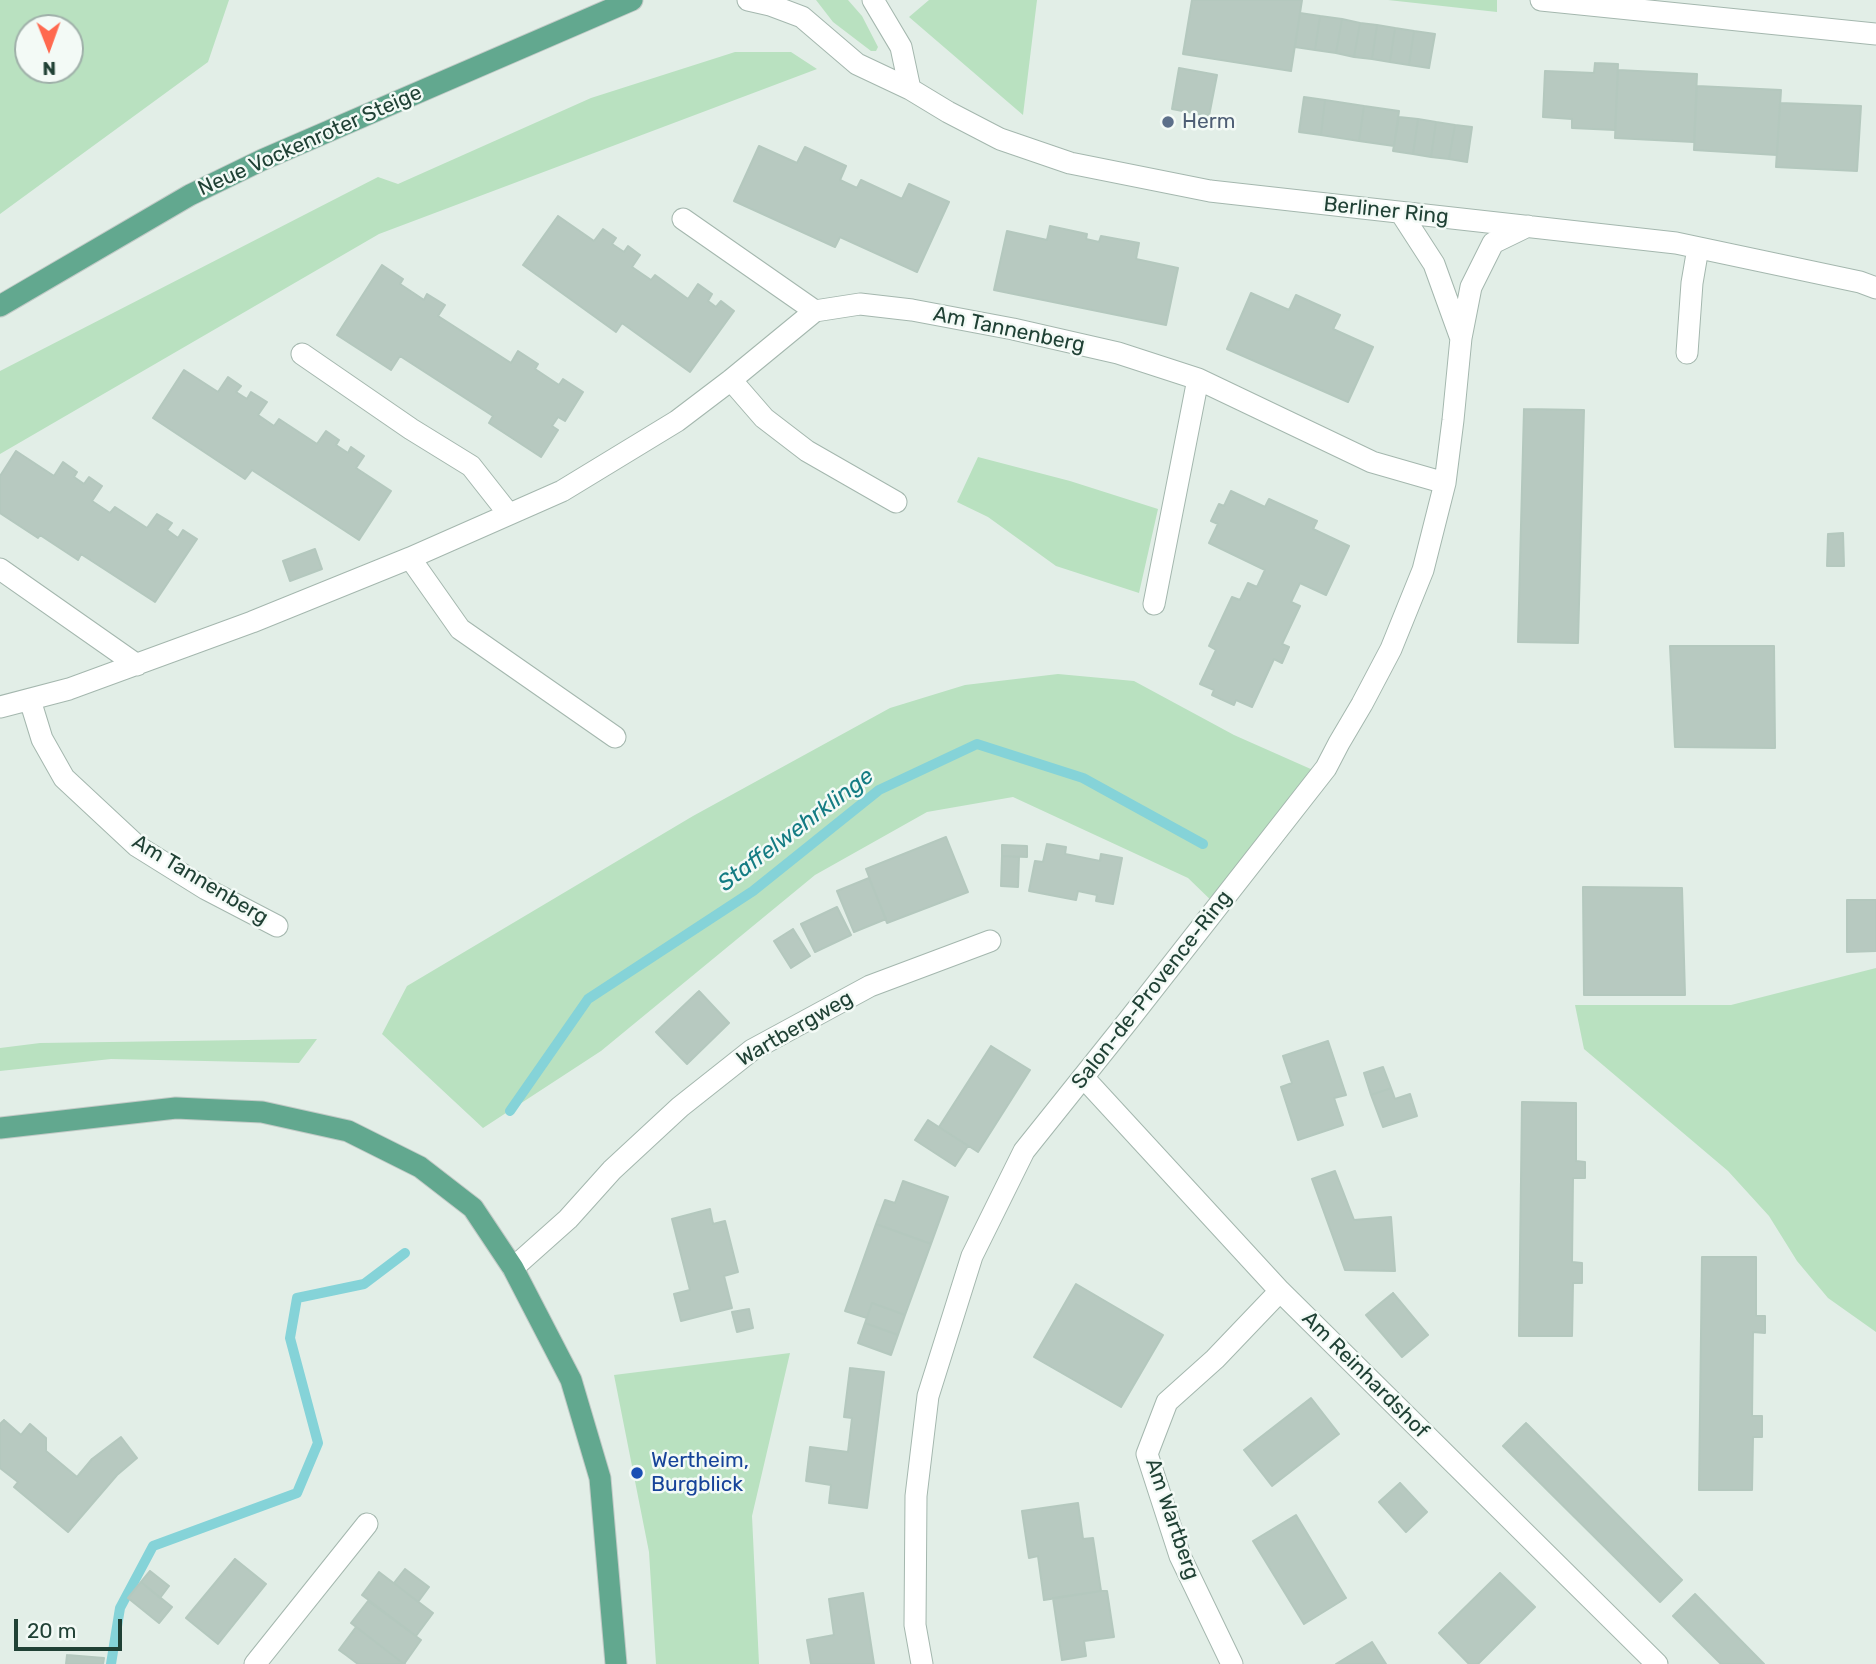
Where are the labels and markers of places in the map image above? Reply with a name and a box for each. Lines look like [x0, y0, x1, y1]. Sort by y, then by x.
place label: Herm [1182, 109, 1235, 135]
marker: Herm [1160, 114, 1176, 130]
place label: Wertheim, Burgblick [651, 1448, 749, 1498]
marker: Wertheim, Burgblick [629, 1465, 645, 1481]

